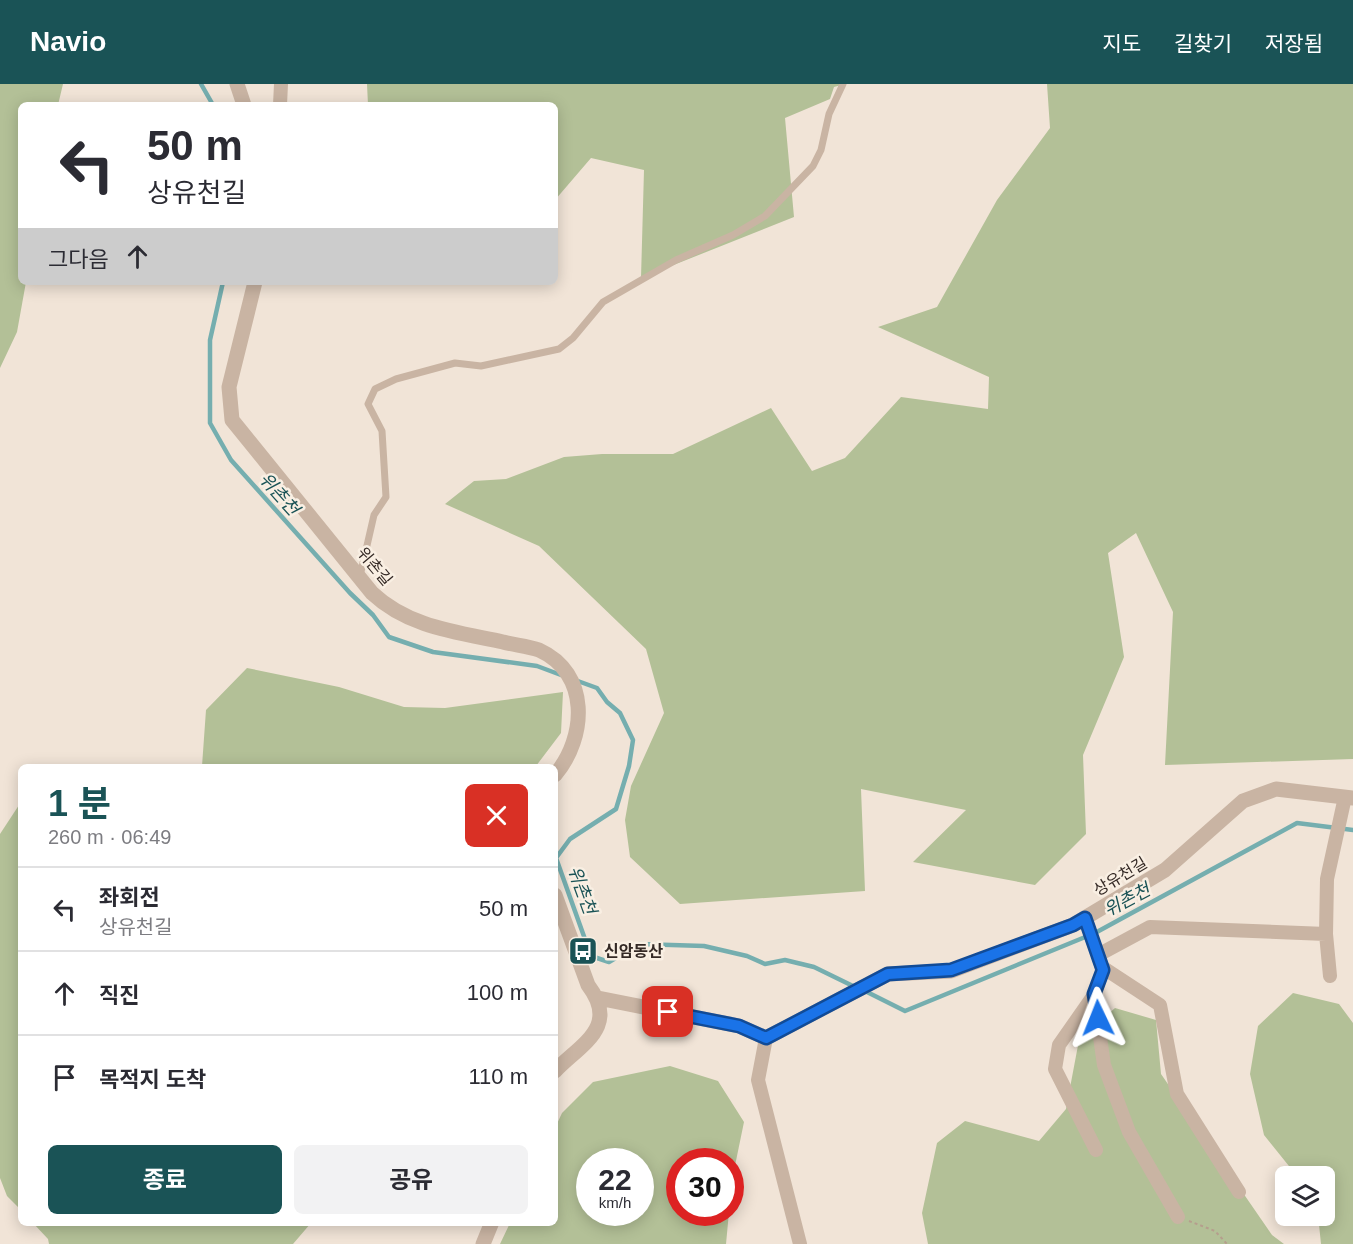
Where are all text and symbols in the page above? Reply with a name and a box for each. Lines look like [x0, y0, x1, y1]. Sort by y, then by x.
text: Navio [30, 26, 106, 57]
text: 지도 [1102, 32, 1141, 55]
text: 길찾기 [1174, 32, 1232, 55]
text: 저장됨 [1265, 32, 1323, 55]
text: 50 m [147, 122, 243, 169]
icon: left [48, 126, 126, 204]
text: 상유천길 [147, 178, 246, 208]
icon: ahead [121, 240, 154, 273]
text: 그다음 [48, 247, 109, 272]
water label: 위촌천 [255, 469, 305, 521]
street label: 위촌길 [354, 544, 395, 589]
text: 1 분 [48, 783, 111, 824]
button: close [465, 784, 528, 847]
text: 260 m · 06:49 [48, 826, 171, 848]
street label: 상유천길 [1091, 854, 1150, 899]
water label: 위촌천 [564, 863, 601, 919]
water label: 위촌천 [1100, 878, 1156, 920]
text: 좌회전 [99, 885, 160, 910]
icon: left [48, 893, 81, 926]
text: 50 m [479, 896, 528, 921]
text: 상유천길 [99, 916, 173, 938]
bus stop icon: 신암동산 [567, 935, 599, 967]
place label: 신암동산 [604, 943, 663, 960]
icon: ahead [48, 977, 81, 1010]
text: 100 m [467, 980, 528, 1005]
text: 직진 [99, 983, 139, 1008]
pin [642, 986, 693, 1037]
position arrow [1066, 986, 1130, 1050]
icon: arrive [651, 995, 684, 1028]
icon: arrive [48, 1061, 81, 1094]
text: 110 m [468, 1064, 528, 1089]
text: 목적지 도착 [99, 1067, 206, 1092]
button: 종료 [48, 1145, 282, 1214]
button: 공유 [294, 1145, 528, 1214]
speed limit sign: 30 [666, 1148, 744, 1226]
text: 22 [598, 1163, 632, 1196]
map controls [1275, 1166, 1335, 1226]
button: layers [1275, 1166, 1335, 1226]
text: km/h [599, 1194, 631, 1211]

